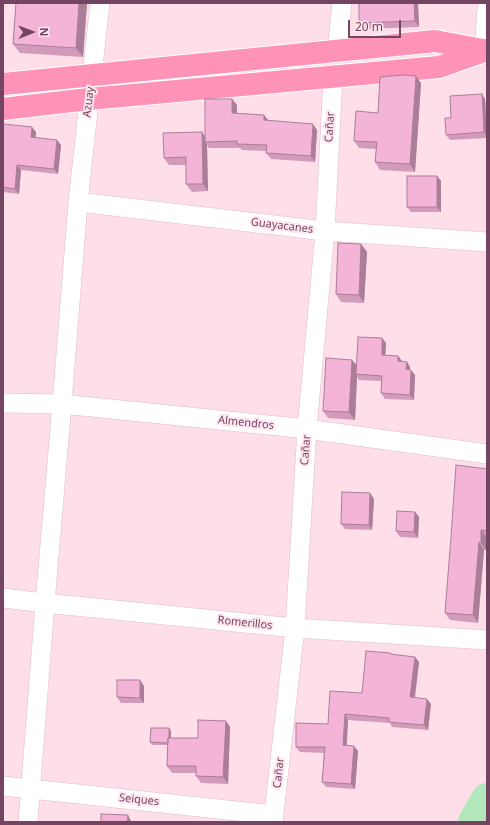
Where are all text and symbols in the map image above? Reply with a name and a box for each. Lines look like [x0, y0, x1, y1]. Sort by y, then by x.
north arrow [12, 12, 52, 52]
scale bar [350, 12, 403, 38]
text: 20 m [355, 18, 383, 35]
text: N [37, 27, 52, 36]
street label: Azuay [81, 86, 97, 118]
street label: Cañar [323, 111, 337, 143]
street label: Guayacanes [250, 216, 314, 236]
street label: Almendros [217, 414, 275, 432]
street label: Cañar [298, 434, 314, 466]
street label: Romerillos [217, 614, 273, 632]
street label: Cañar [271, 757, 287, 789]
street label: Seiques [118, 791, 160, 809]

